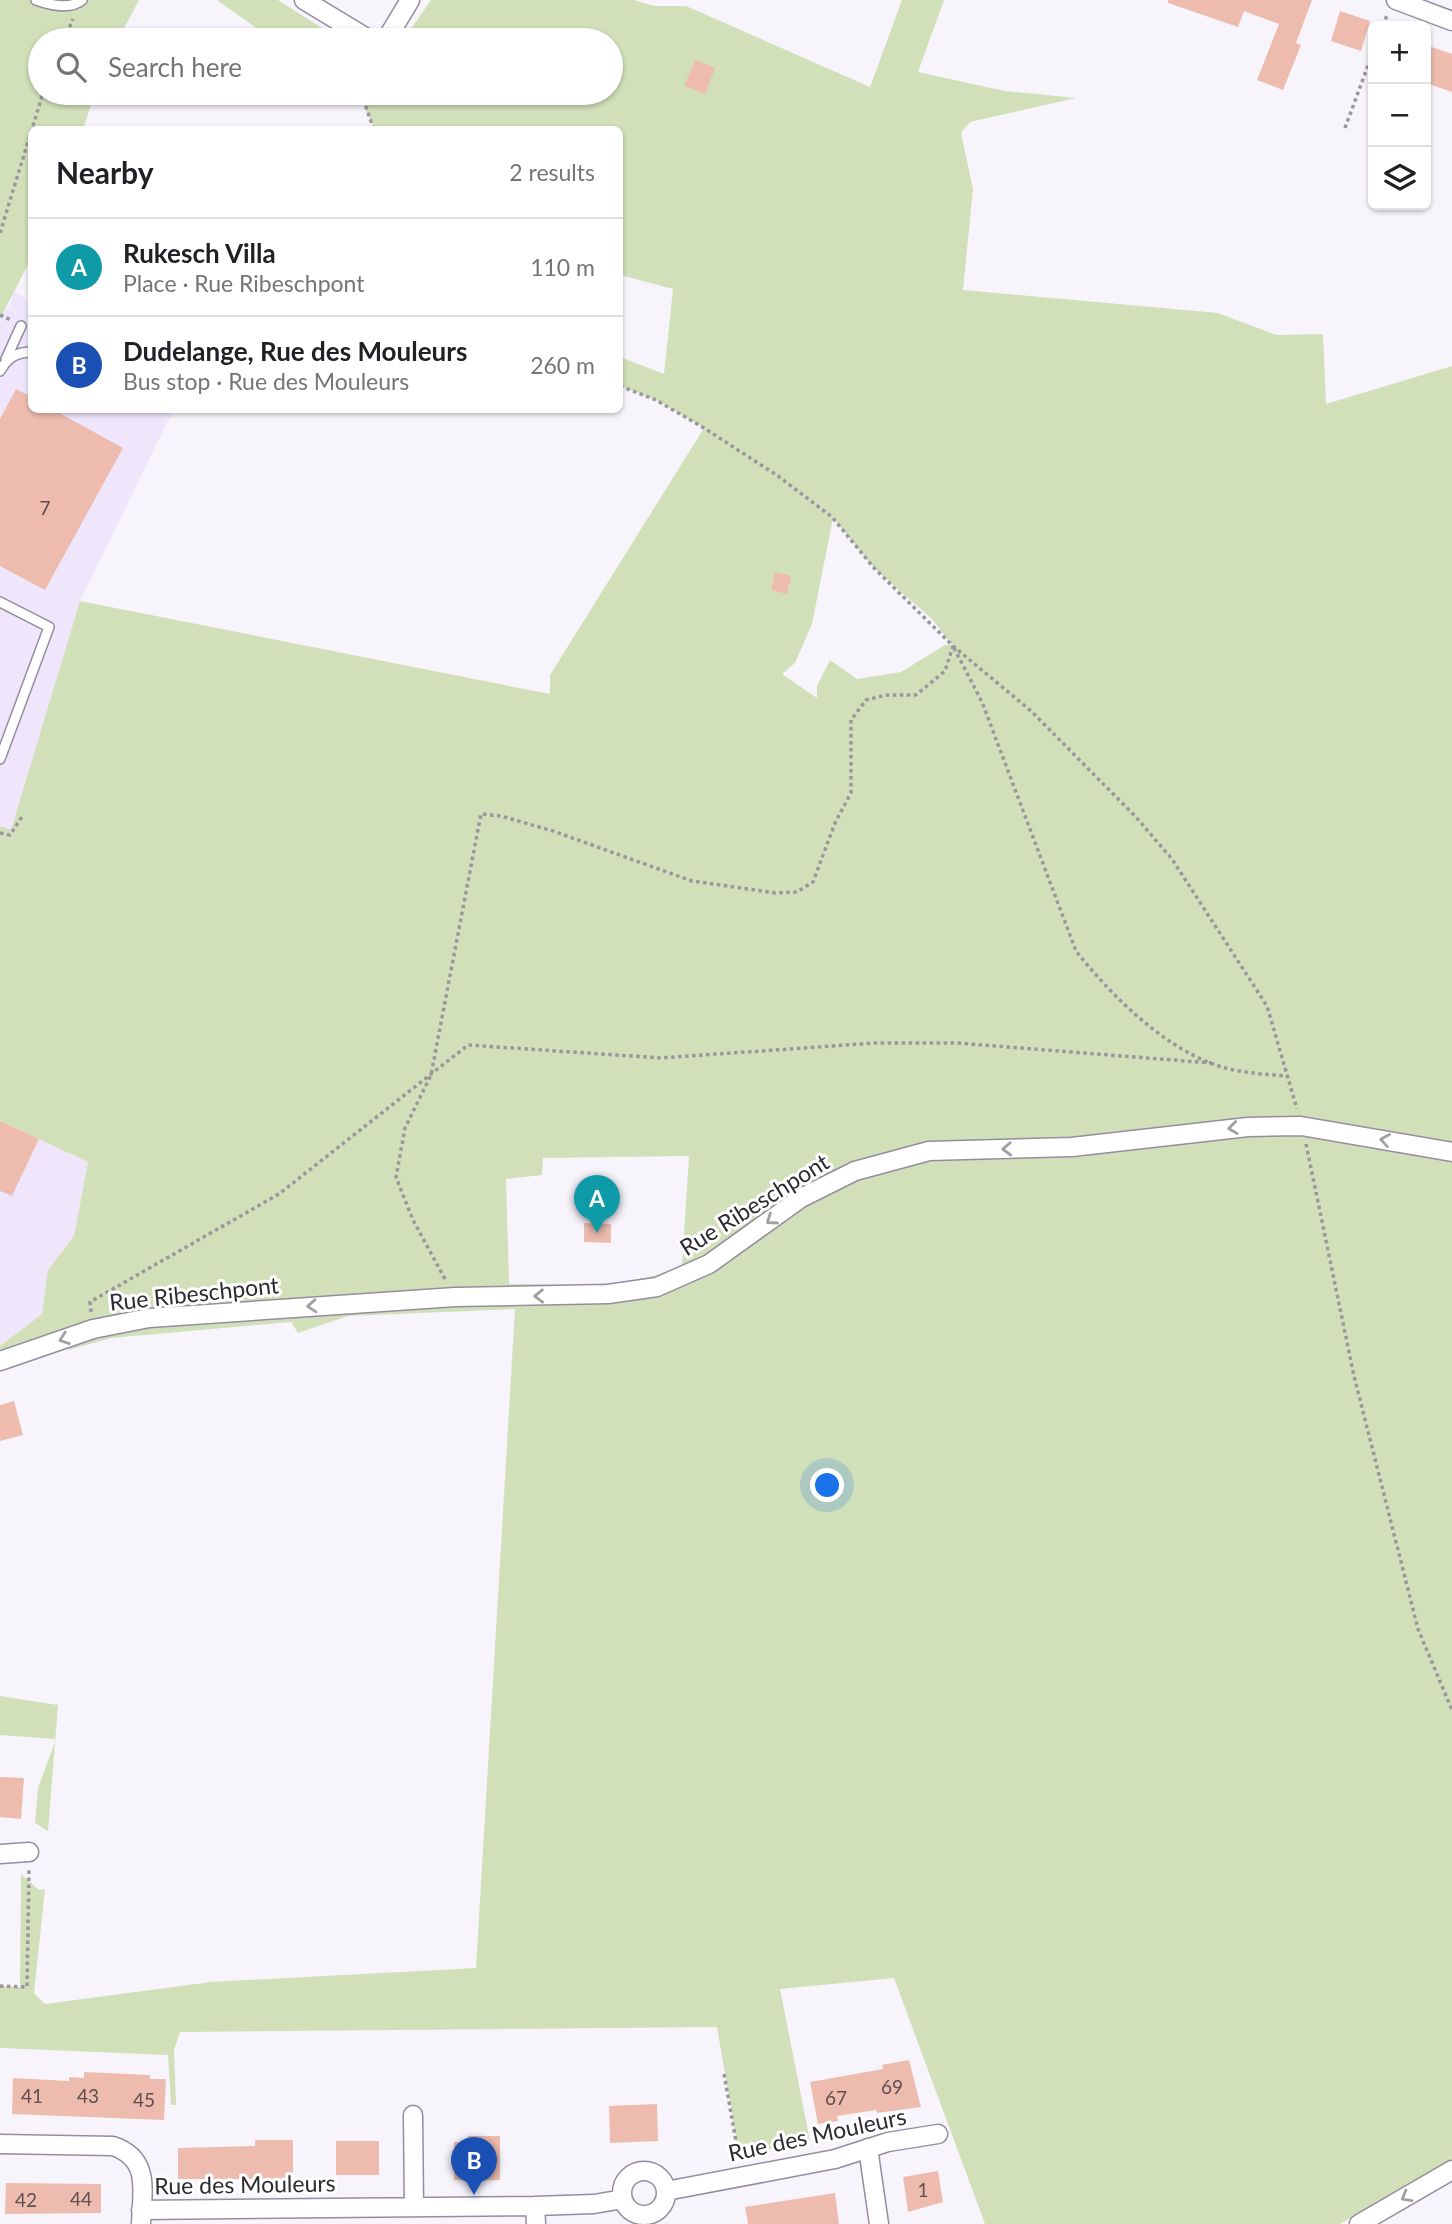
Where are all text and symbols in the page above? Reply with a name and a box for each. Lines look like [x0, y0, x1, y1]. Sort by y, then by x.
map controls [1368, 21, 1431, 210]
button: + [1368, 21, 1431, 84]
search box [28, 28, 623, 105]
icon: search [52, 48, 90, 86]
text: Search here [108, 51, 242, 83]
button: − [1368, 84, 1431, 147]
button: layers [1368, 147, 1431, 210]
text: Nearby [56, 154, 154, 190]
text: 2 results [509, 158, 595, 186]
text: Rukesch Villa [123, 237, 276, 269]
text: A [71, 253, 87, 281]
text: 110 m [530, 253, 595, 281]
text: Place · Rue Ribeschpont [123, 269, 365, 297]
text: Dudelange, Rue des Mouleurs [123, 335, 467, 367]
text: B [71, 351, 87, 379]
text: 260 m [530, 351, 595, 379]
text: Bus stop · Rue des Mouleurs [123, 367, 409, 395]
house number: 7 [39, 496, 51, 519]
one-way arrow [1227, 1121, 1239, 1136]
one-way arrow [1379, 1133, 1391, 1148]
one-way arrow [1001, 1141, 1012, 1156]
street label: Rue Ribeschpont [674, 1147, 834, 1261]
pin: A [574, 1175, 620, 1233]
one-way arrow [766, 1212, 779, 1224]
street label: Rue Ribeschpont [108, 1270, 281, 1316]
one-way arrow [534, 1288, 545, 1303]
one-way arrow [306, 1298, 317, 1313]
one-way arrow [58, 1331, 71, 1345]
your location [810, 1468, 844, 1502]
house number: 69 [881, 2075, 903, 2098]
house number: 41 [21, 2084, 43, 2107]
house number: 43 [77, 2084, 99, 2107]
house number: 67 [825, 2086, 847, 2109]
house number: 45 [133, 2088, 155, 2111]
street label: Rue des Mouleurs [725, 2101, 909, 2167]
pin: B [451, 2137, 497, 2195]
street label: Rue des Mouleurs [154, 2168, 336, 2200]
house number: 1 [917, 2178, 929, 2201]
house number: 44 [70, 2187, 92, 2210]
house number: 42 [15, 2188, 37, 2211]
one-way arrow [1400, 2189, 1413, 2202]

